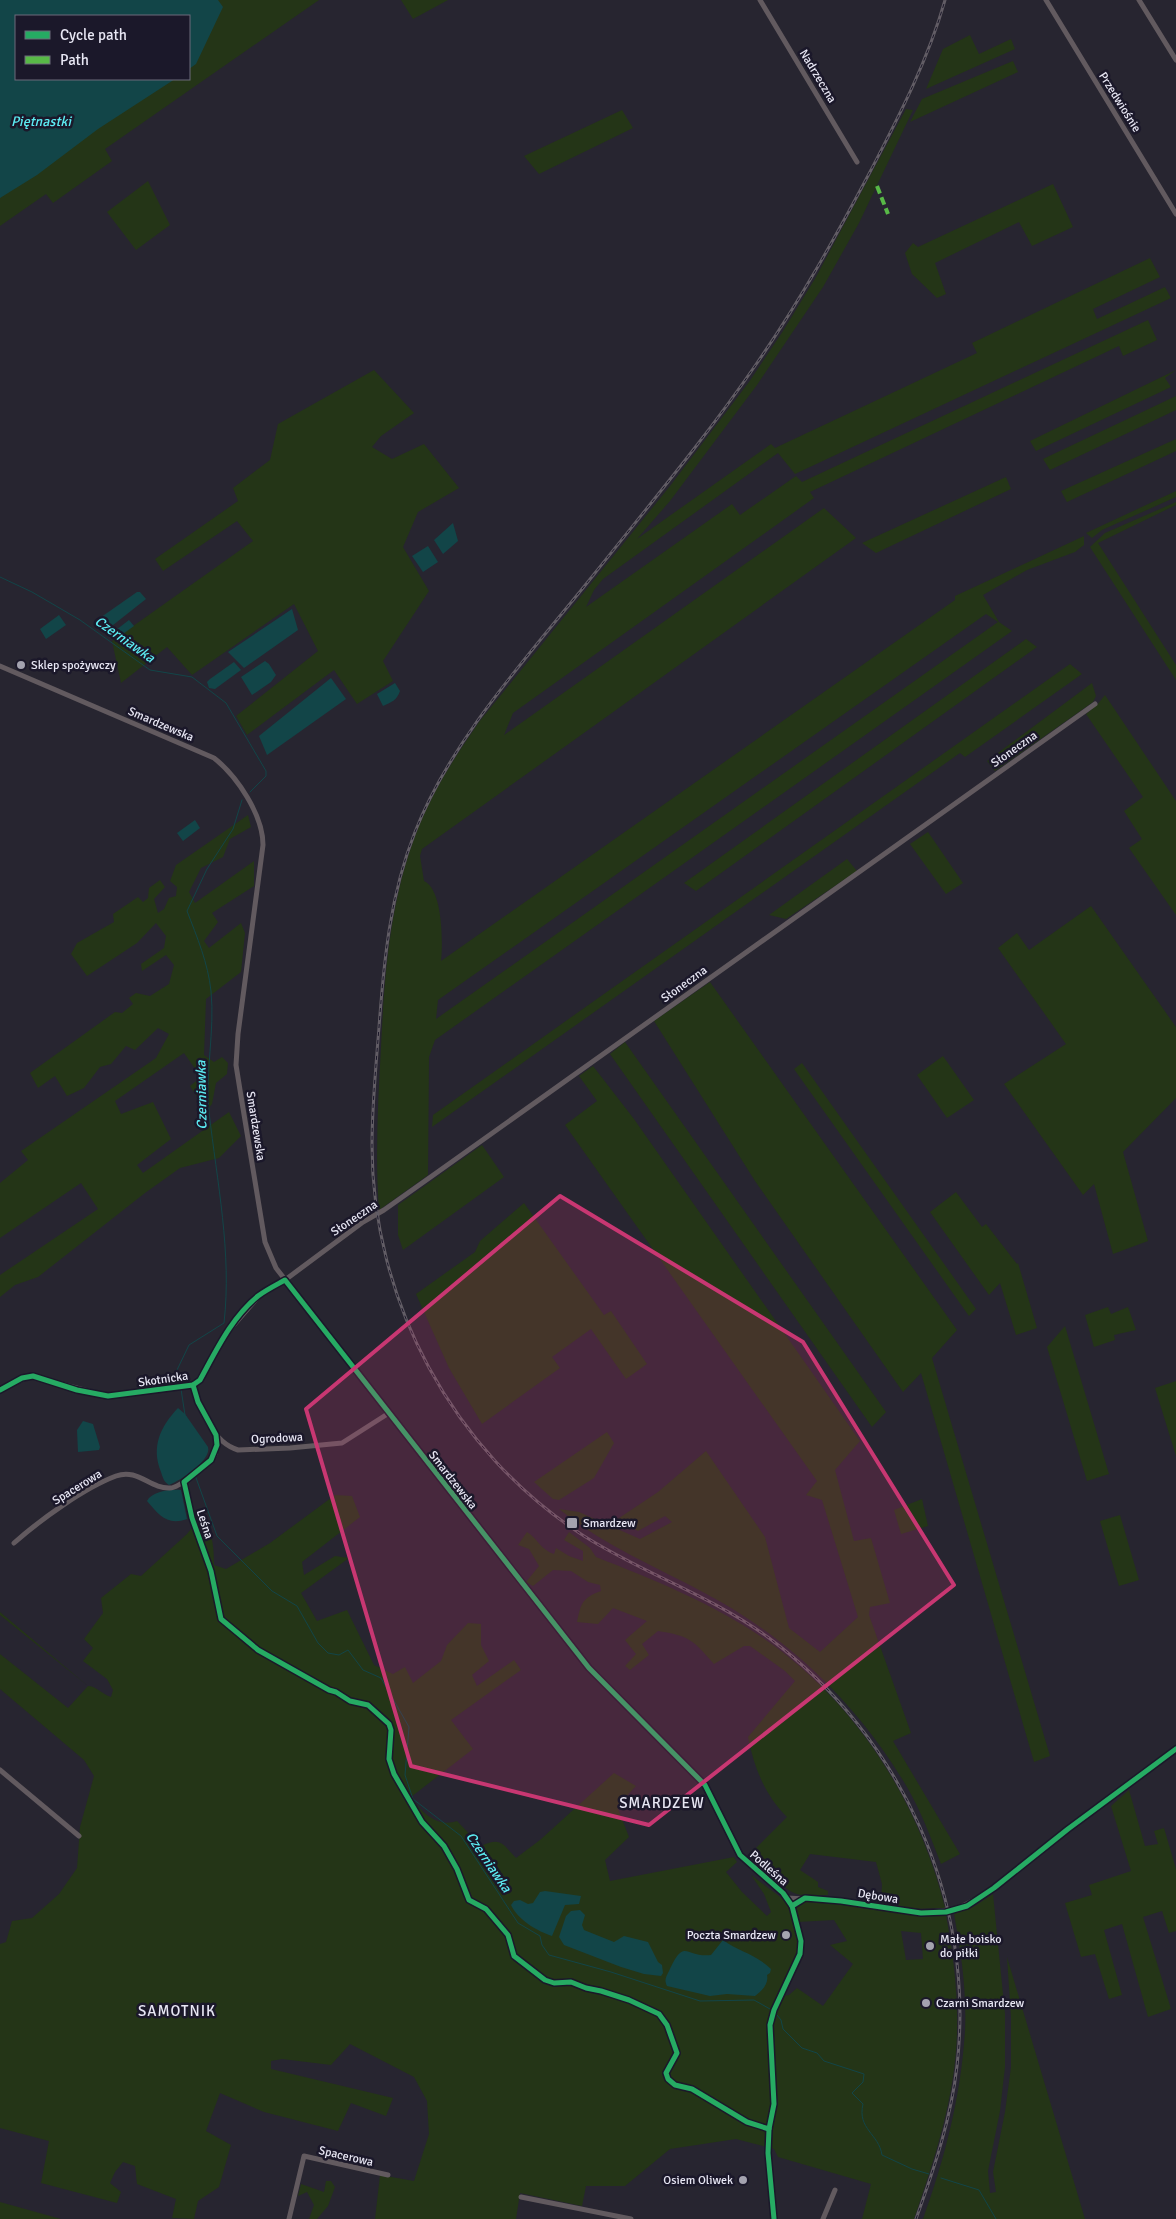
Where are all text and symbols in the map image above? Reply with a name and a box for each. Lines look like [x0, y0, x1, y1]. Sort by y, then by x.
legend [15, 15, 190, 80]
text: Cycle path [60, 26, 127, 44]
street label: Nadrzeczna [796, 47, 839, 106]
text: Path [60, 51, 89, 69]
street label: Przedwiośnie [1095, 69, 1144, 135]
water label: Piętnastki [11, 113, 72, 130]
water label: Czerniawka [91, 613, 159, 667]
place label: Sklep spożywczy [31, 658, 116, 673]
marker: Sklep spożywczy [15, 659, 27, 671]
street label: Smardzewska [126, 704, 196, 745]
street label: Słoneczna [988, 728, 1040, 771]
street label: Słoneczna [658, 963, 710, 1006]
water label: Czerniawka [192, 1059, 211, 1130]
street label: Smardzewska [243, 1090, 268, 1162]
street label: Słoneczna [328, 1197, 380, 1239]
street label: Skotnicka [137, 1369, 189, 1390]
street label: Ogrodowa [251, 1430, 303, 1447]
street label: Smardzewska [425, 1448, 480, 1513]
street label: Spacerowa [50, 1466, 105, 1509]
street label: Leśna [193, 1508, 216, 1541]
marker: Smardzew [565, 1516, 579, 1530]
place label: Smardzew [583, 1516, 636, 1531]
district label: SMARDZEW [619, 1794, 705, 1812]
water label: Czerniawka [462, 1829, 515, 1896]
street label: Podleśna [746, 1848, 791, 1889]
street label: Dębowa [857, 1886, 899, 1907]
place label: Poczta Smardzew [687, 1928, 776, 1943]
marker: Poczta Smardzew [780, 1929, 792, 1941]
place label: Małe boisko do piłki [940, 1932, 1002, 1961]
marker: Małe boisko do piłki [924, 1940, 936, 1952]
place label: Czarni Smardzew [936, 1996, 1025, 2011]
marker: Czarni Smardzew [920, 1997, 932, 2009]
district label: SAMOTNIK [138, 2002, 216, 2020]
street label: Spacerowa [317, 2143, 375, 2170]
place label: Osiem Oliwek [663, 2173, 733, 2188]
marker: Osiem Oliwek [737, 2174, 749, 2186]

